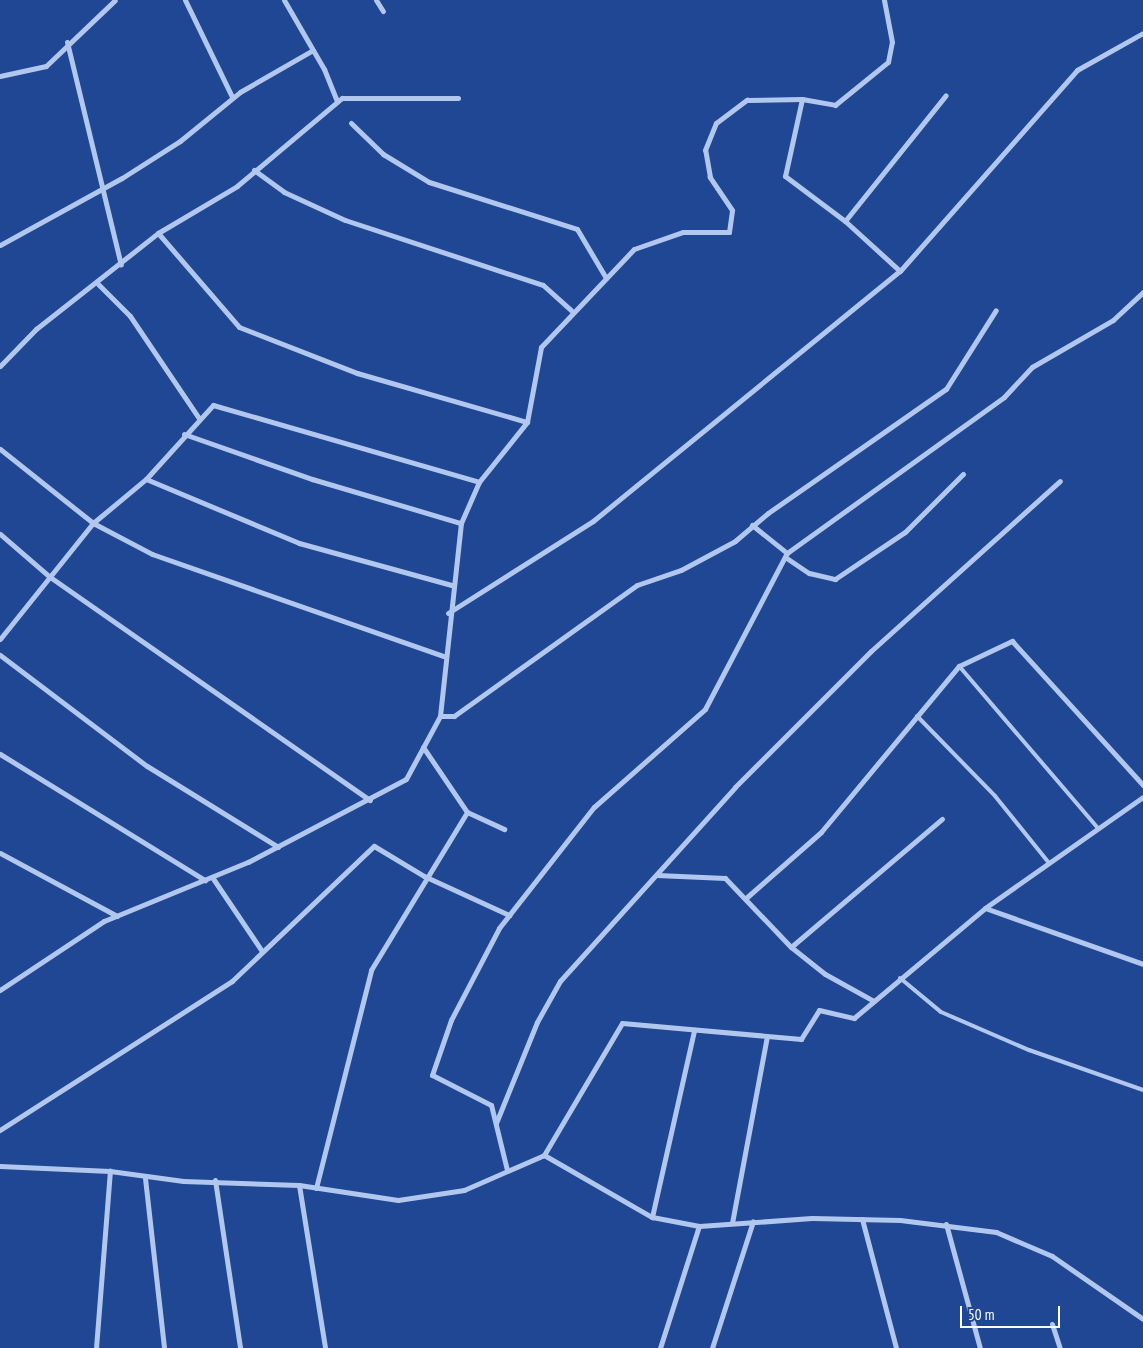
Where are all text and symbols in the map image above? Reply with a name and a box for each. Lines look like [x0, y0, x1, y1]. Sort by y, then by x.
scale bar [963, 1296, 1063, 1328]
text: 50 m [968, 1305, 994, 1324]

